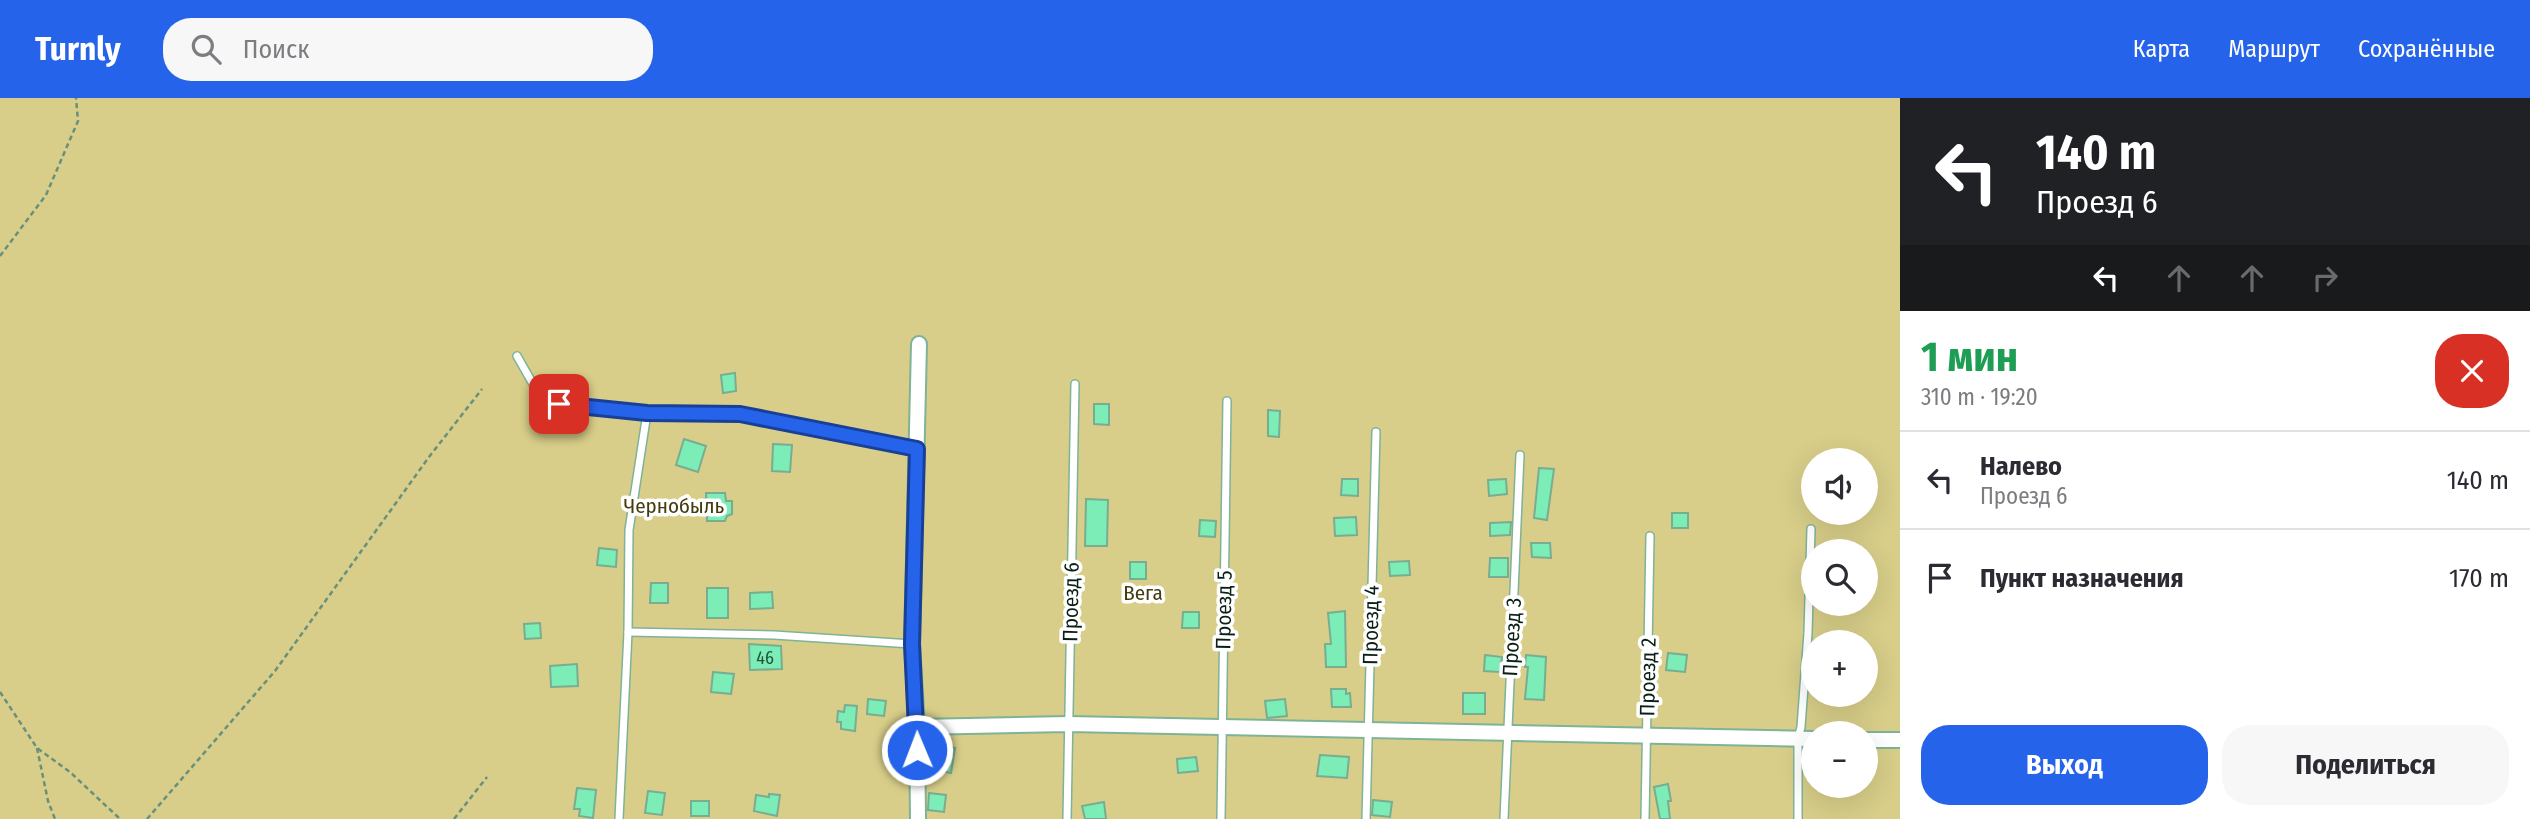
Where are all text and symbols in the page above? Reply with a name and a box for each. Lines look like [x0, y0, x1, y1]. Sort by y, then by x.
search box [163, 18, 653, 81]
text: Turnly [35, 29, 121, 69]
icon: search [187, 30, 225, 68]
text: Поиск [243, 34, 309, 65]
text: Карта [2133, 35, 2190, 63]
text: Маршрут [2228, 35, 2320, 63]
text: Сохранённые [2358, 35, 2495, 63]
text: 140 m [2036, 123, 2156, 182]
icon: left [1921, 126, 2012, 217]
text: Проезд 6 [2036, 183, 2158, 221]
icon: left [2087, 259, 2125, 297]
icon: ahead [2160, 259, 2198, 297]
icon: ahead [2233, 259, 2271, 297]
icon: right [2306, 259, 2344, 297]
text: 1 мин [1921, 332, 2018, 382]
button: close [2435, 334, 2509, 408]
pin [529, 374, 589, 434]
text: 310 m · 19:20 [1921, 383, 2038, 411]
icon: arrive [540, 385, 578, 423]
map controls [1801, 448, 1878, 798]
button: sound [1801, 448, 1878, 525]
text: Налево [1980, 451, 2062, 482]
icon: left [1921, 461, 1959, 499]
text: 140 m [2447, 465, 2509, 496]
text: Проезд 6 [1980, 482, 2067, 510]
park label: Чернобыль [624, 493, 725, 519]
button: search [1801, 539, 1878, 616]
icon: arrive [1921, 559, 1959, 597]
street label: Проезд 6 [1057, 562, 1085, 642]
text: Пункт назначения [1980, 563, 2184, 594]
text: 170 m [2449, 563, 2509, 594]
street label: Проезд 5 [1210, 570, 1238, 650]
park label: Вега [1123, 580, 1163, 606]
street label: Проезд 4 [1357, 585, 1385, 665]
street label: Проезд 3 [1497, 597, 1527, 677]
button: + [1801, 630, 1878, 707]
street label: Проезд 2 [1634, 637, 1662, 717]
house number: 46 [756, 647, 774, 669]
position arrow [880, 713, 954, 787]
button: − [1801, 721, 1878, 798]
button: Выход [1921, 725, 2208, 805]
button: Поделиться [2222, 725, 2509, 805]

